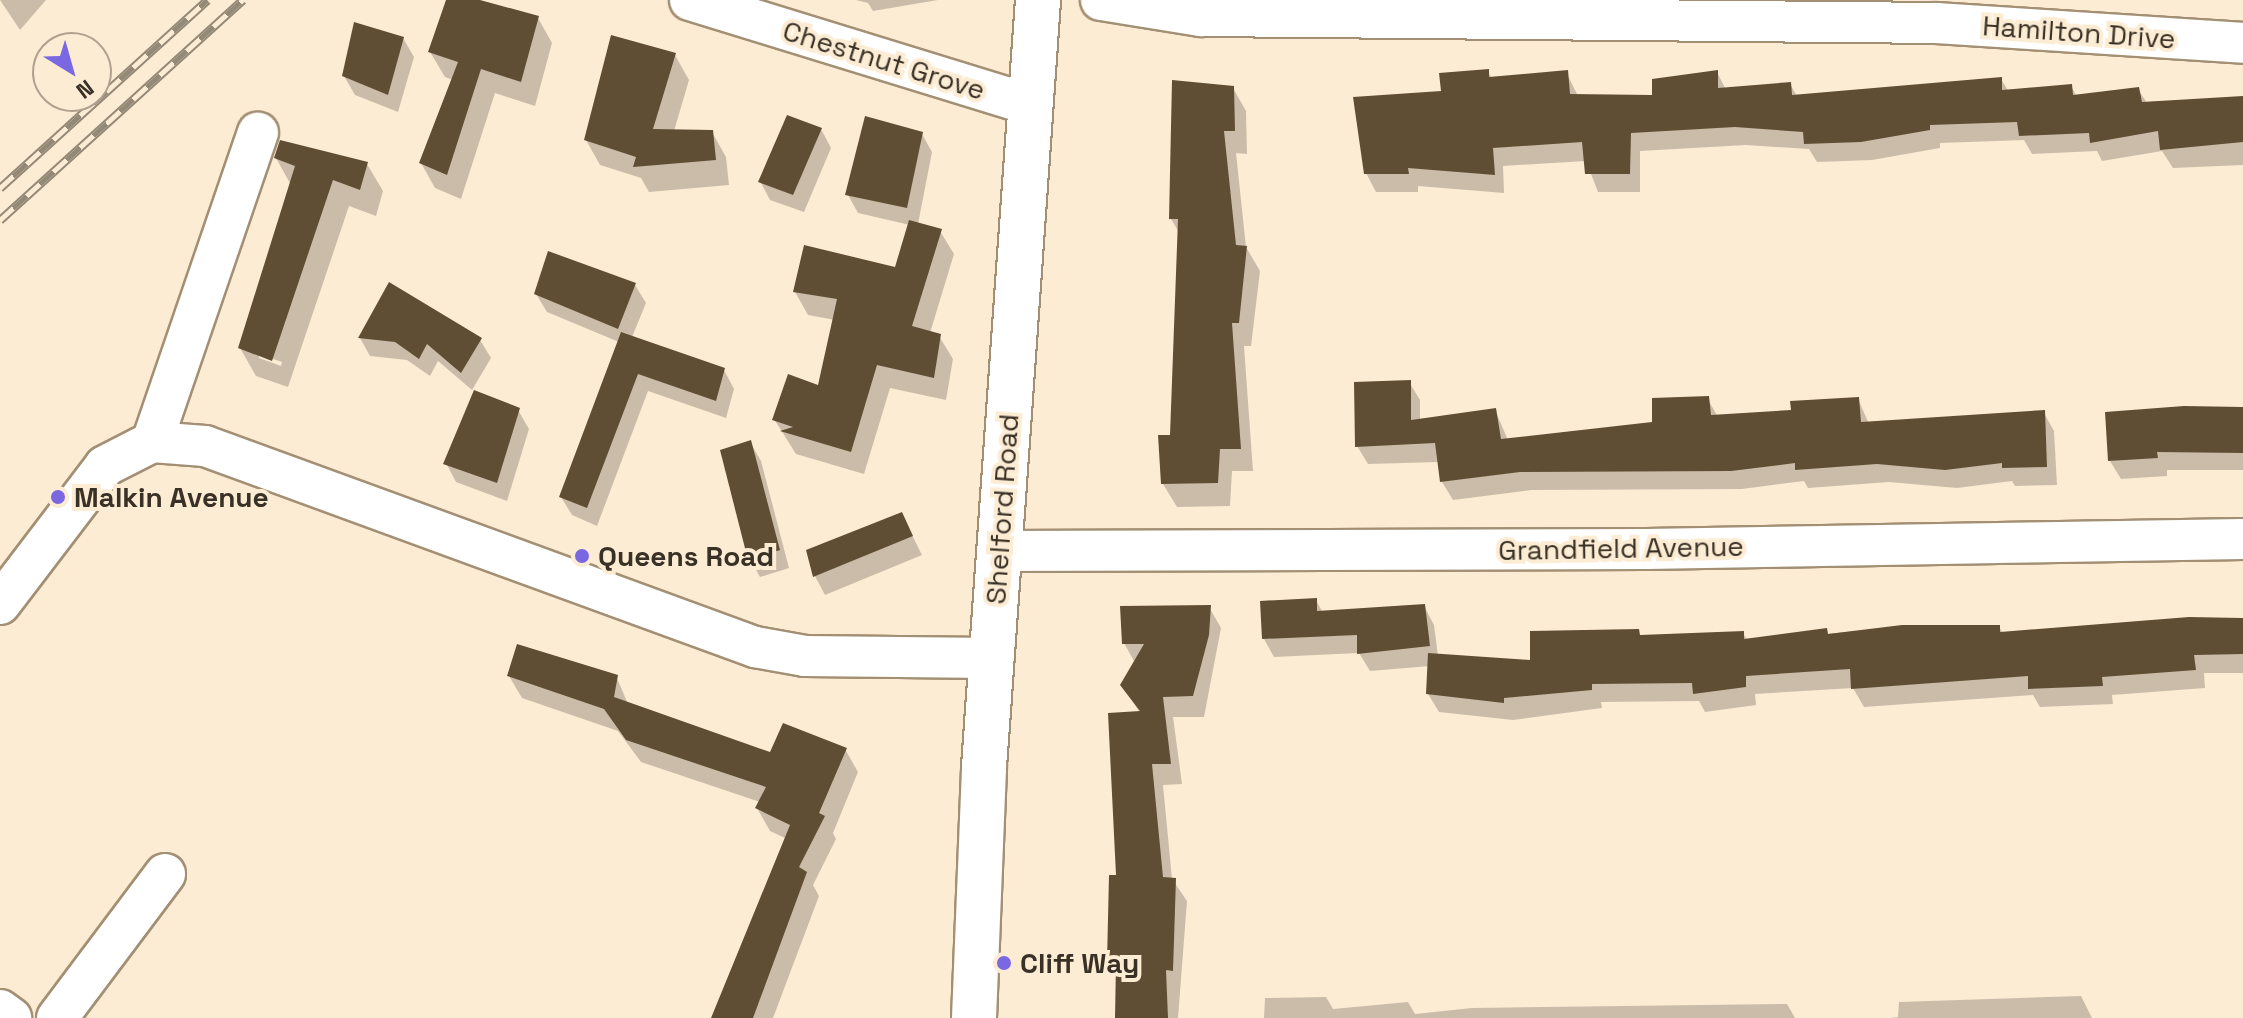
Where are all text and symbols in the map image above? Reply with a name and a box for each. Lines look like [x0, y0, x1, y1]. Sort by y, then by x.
street label: Hamilton Drive [1981, 8, 2177, 56]
street label: Chestnut Grove [779, 13, 989, 107]
north arrow [32, 32, 112, 112]
text: N [71, 74, 100, 105]
street label: Shelford Road [979, 413, 1025, 605]
place label: Malkin Avenue [74, 480, 269, 514]
marker: Malkin Avenue [49, 488, 67, 506]
street label: Grandfield Avenue [1498, 529, 1744, 567]
place label: Queens Road [598, 539, 774, 573]
marker: Queens Road [573, 547, 591, 565]
place label: Cliff Way [1020, 946, 1139, 980]
marker: Cliff Way [995, 954, 1013, 972]

